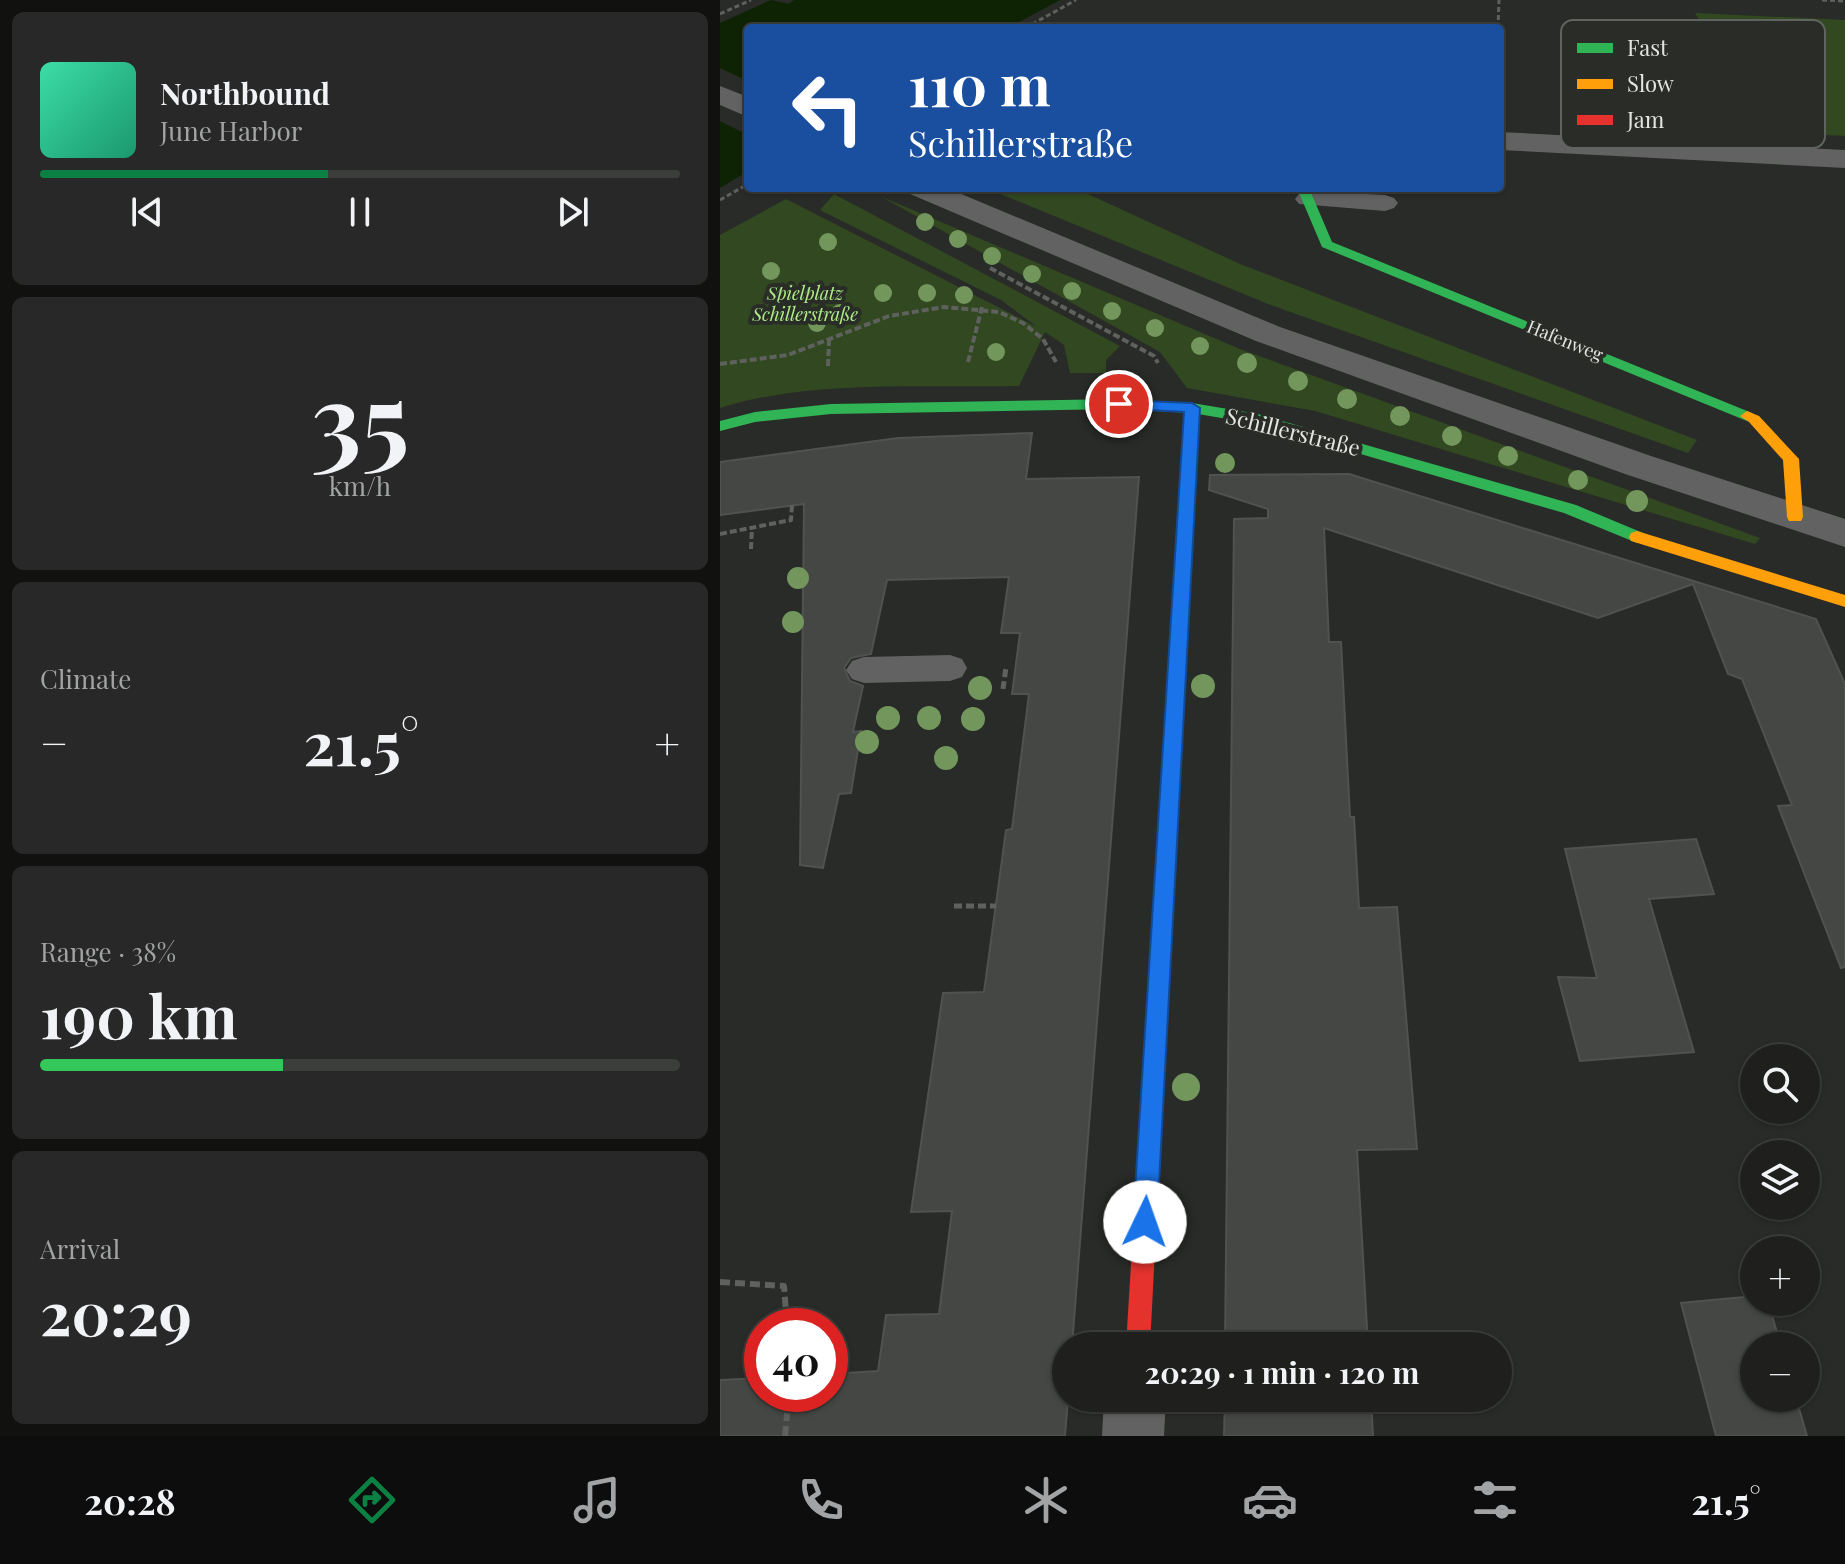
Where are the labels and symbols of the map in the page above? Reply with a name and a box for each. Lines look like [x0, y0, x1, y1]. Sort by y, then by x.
legend [1561, 20, 1825, 148]
text: Fast [1627, 32, 1669, 62]
text: Slow [1627, 68, 1674, 98]
text: Jam [1626, 104, 1665, 134]
park label: Spielplatz Schillerstraße [751, 281, 858, 326]
street label: Hafenweg [1524, 314, 1607, 366]
pin [1085, 370, 1153, 438]
street label: Schillerstraße [1223, 400, 1364, 462]
position arrow [1103, 1180, 1187, 1264]
speed limit sign: 40 [744, 1308, 848, 1412]

